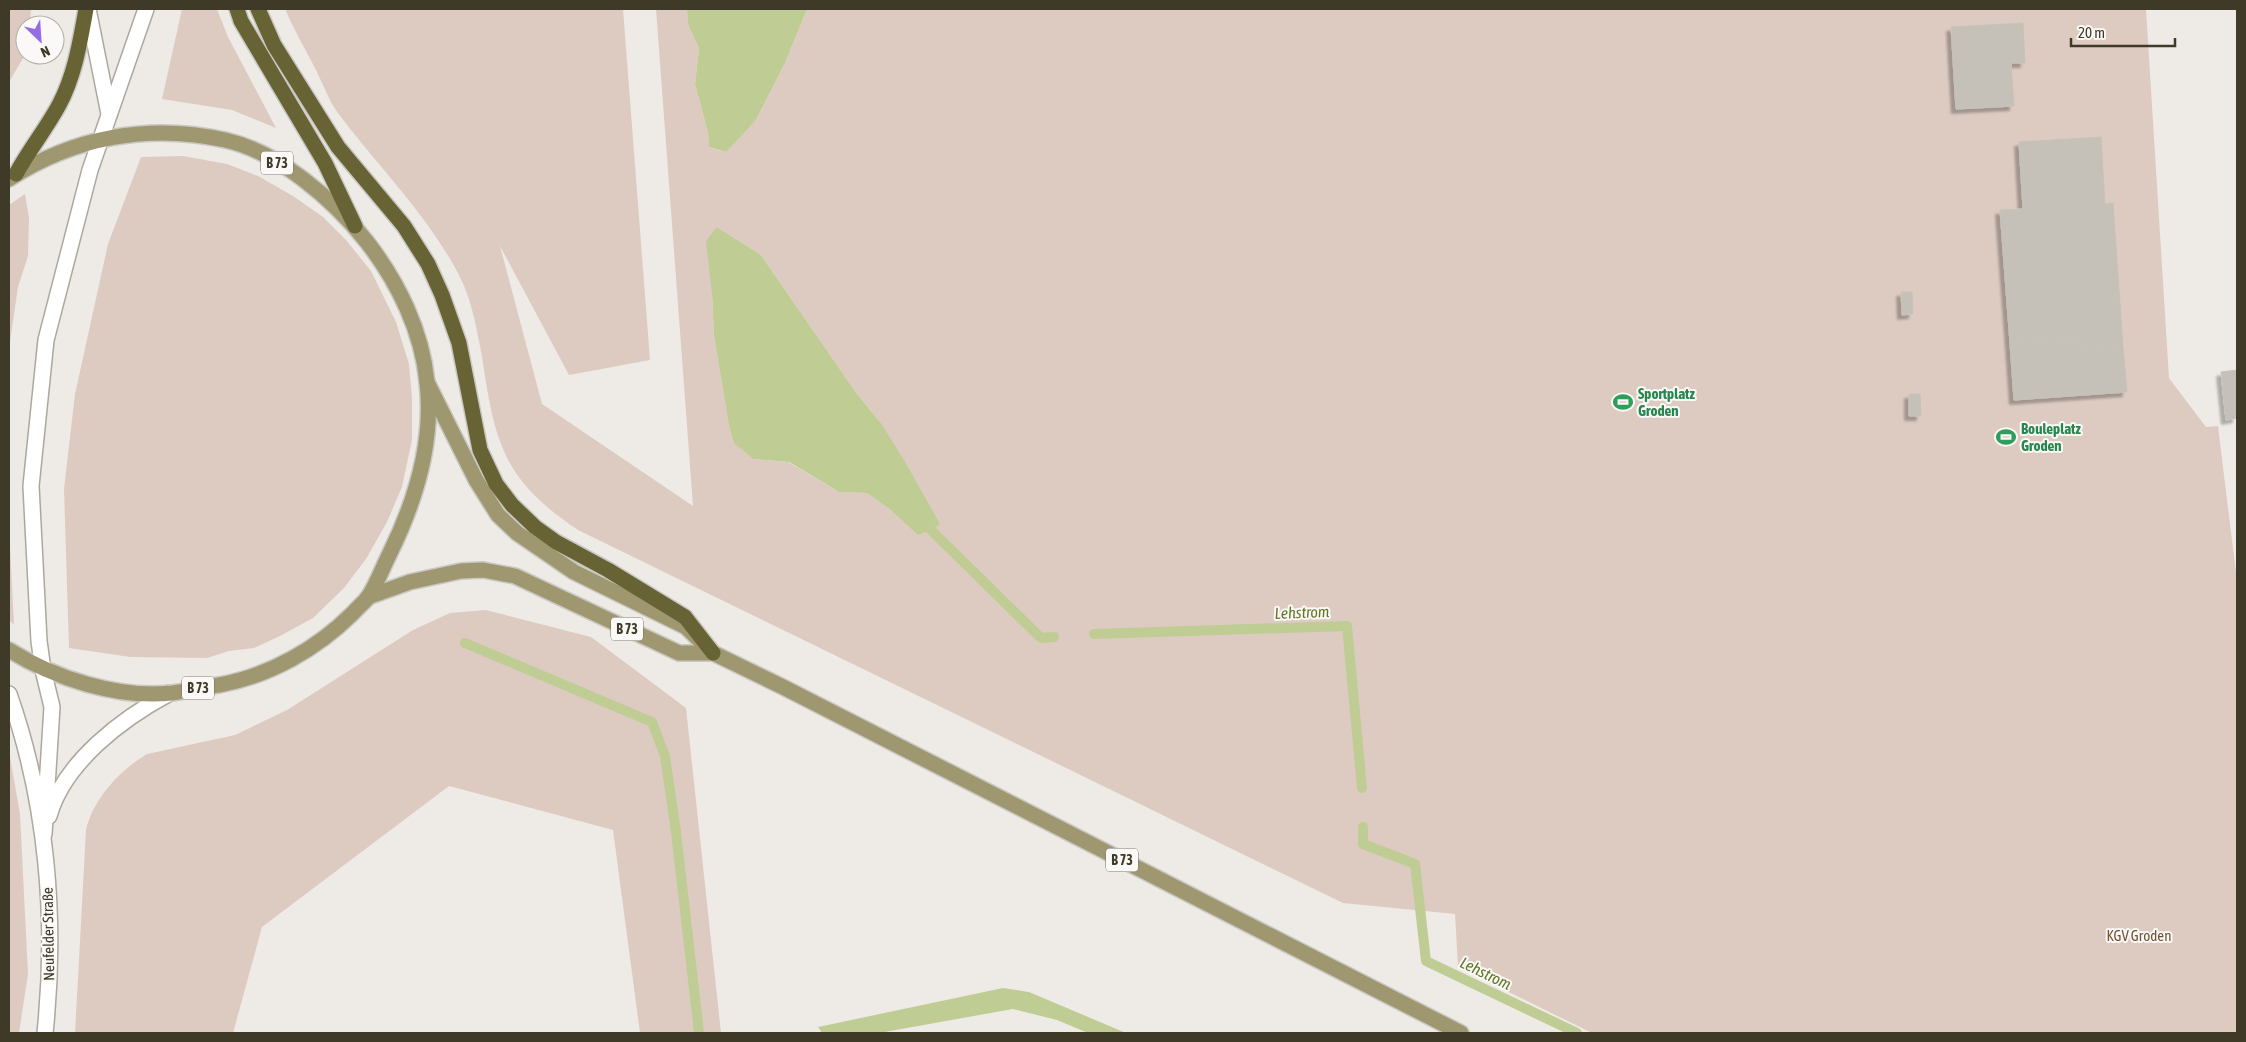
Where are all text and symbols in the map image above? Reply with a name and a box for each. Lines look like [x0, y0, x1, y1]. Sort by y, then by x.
north arrow [15, 15, 65, 65]
scale bar [2071, 15, 2175, 47]
text: 20 m [2078, 24, 2105, 41]
text: N [38, 43, 53, 61]
road number: B 73 [261, 152, 293, 174]
place label: Sportplatz Groden [1638, 385, 1695, 419]
sports icon: Sportplatz Groden [1612, 391, 1634, 413]
place label: Bouleplatz Groden [2021, 420, 2081, 454]
sports icon: Bouleplatz Groden [1995, 426, 2017, 448]
water label: Lehstrom [1274, 602, 1330, 622]
road number: B 73 [611, 618, 643, 640]
road number: B 73 [182, 676, 214, 700]
road number: B 73 [1106, 848, 1138, 872]
street label: Neufelder Straße [39, 887, 57, 981]
park label: KGV Groden [2107, 927, 2171, 944]
water label: Lehstrom [1457, 953, 1515, 993]

